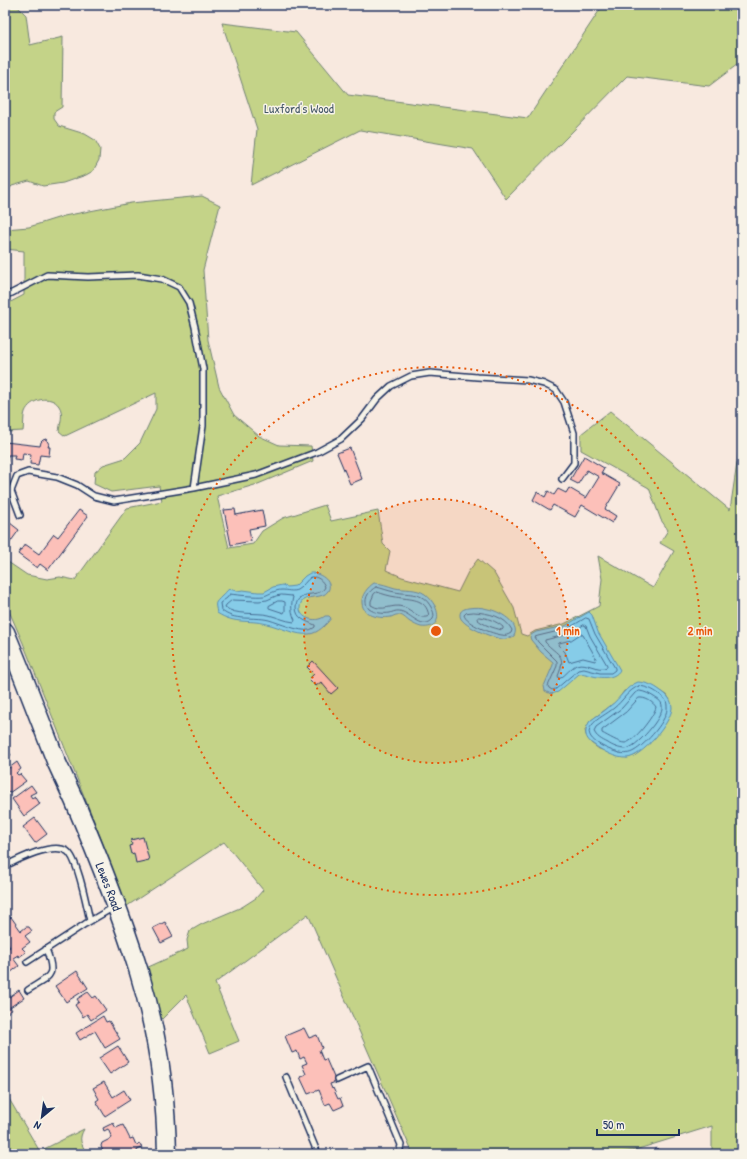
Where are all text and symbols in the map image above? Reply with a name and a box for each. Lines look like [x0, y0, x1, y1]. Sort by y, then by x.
park label: Luxford's Wood [264, 99, 334, 117]
text: 1 min [556, 622, 580, 639]
text: 2 min [688, 622, 713, 639]
centre of rings [429, 624, 443, 638]
street label: Lewes Road [92, 860, 127, 913]
north arrow [22, 1097, 62, 1137]
scale bar [597, 1111, 679, 1137]
text: 50 m [603, 1116, 624, 1133]
text: N [31, 1118, 43, 1133]

